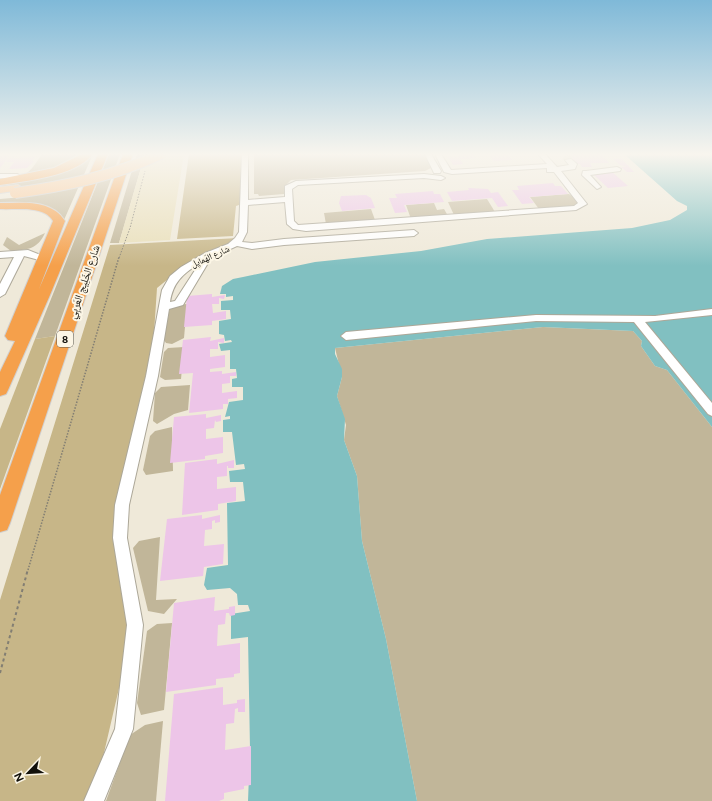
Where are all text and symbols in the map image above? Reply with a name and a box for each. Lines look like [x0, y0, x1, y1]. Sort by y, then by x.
street label: شارع الخَلِيج العَربِي [65, 243, 104, 321]
street label: شارع الهَمايِل [189, 243, 232, 271]
road number: 8 [57, 331, 73, 347]
north arrow [8, 753, 48, 793]
text: N [12, 770, 27, 784]

